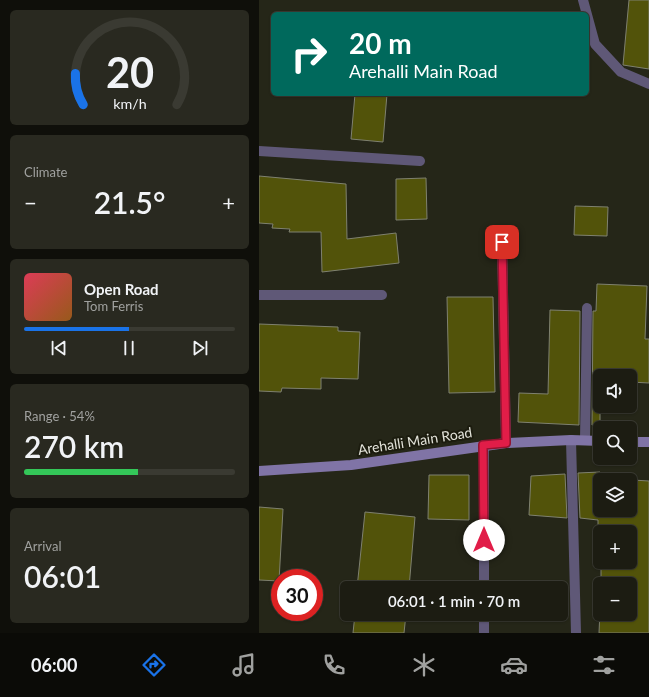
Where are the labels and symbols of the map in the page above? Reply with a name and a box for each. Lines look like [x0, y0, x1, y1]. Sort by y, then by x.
pin [485, 225, 519, 259]
street label: Arehalli Main Road [357, 423, 473, 458]
position arrow [463, 519, 505, 561]
speed limit sign: 30 [271, 569, 323, 621]

